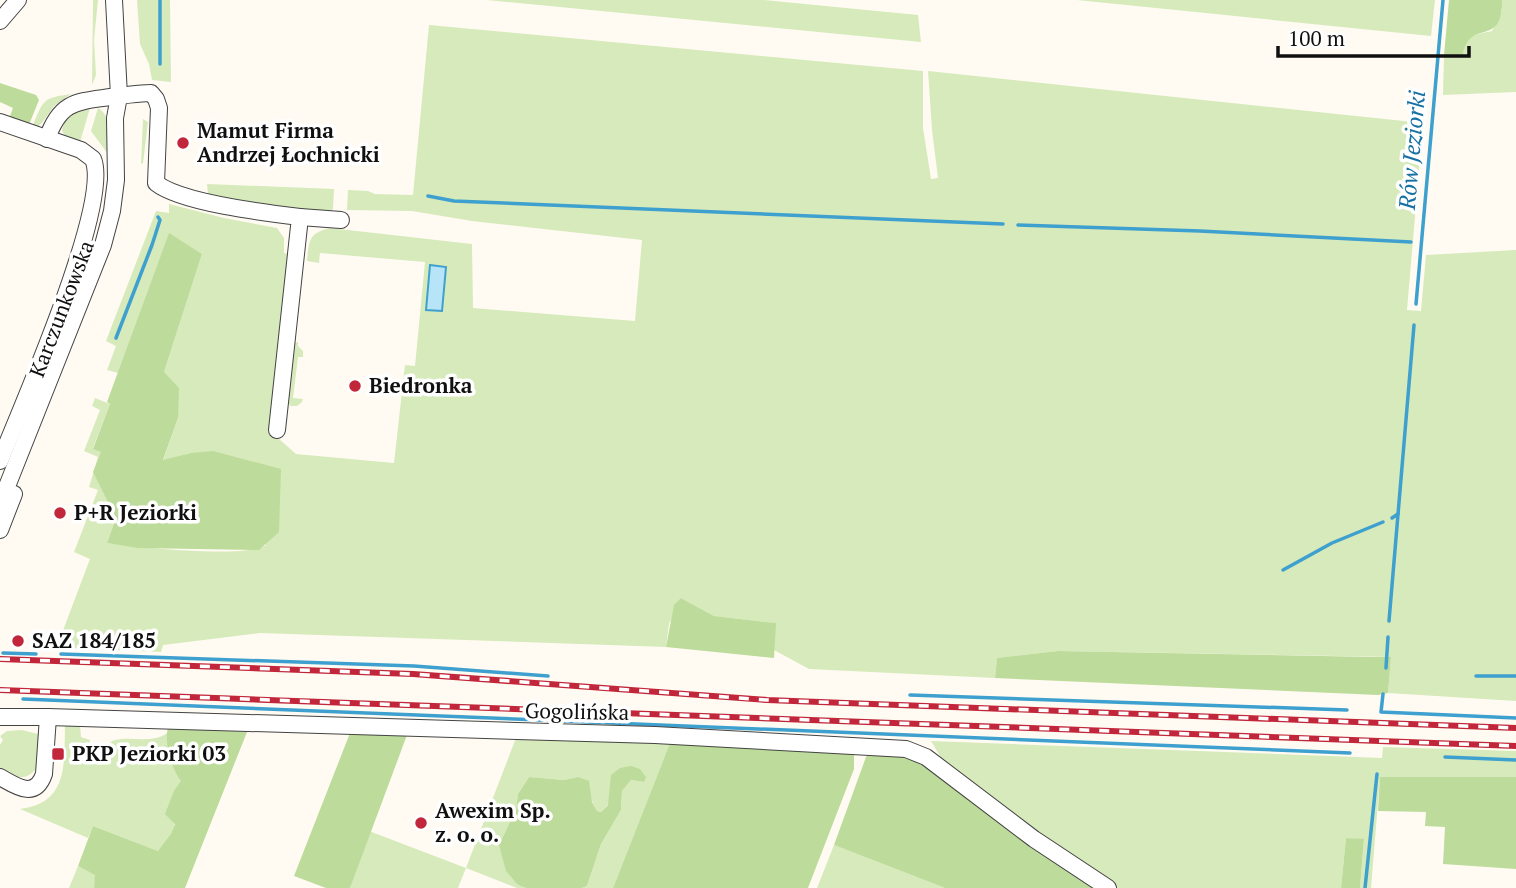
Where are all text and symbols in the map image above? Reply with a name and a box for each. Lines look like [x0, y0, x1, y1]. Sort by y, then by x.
scale bar [1278, 14, 1469, 58]
text: 100 m [1288, 24, 1345, 52]
water label: Rów Jeziorki [1391, 88, 1432, 212]
place label: Mamut Firma Andrzej Łochnicki [197, 116, 380, 168]
marker: Mamut Firma Andrzej Łochnicki [175, 135, 191, 151]
street label: Karczunkowska [22, 236, 100, 381]
place label: Biedronka [369, 371, 473, 399]
marker: Biedronka [347, 378, 363, 394]
place label: P+R Jeziorki [74, 498, 197, 526]
marker: P+R Jeziorki [52, 505, 68, 521]
place label: SAZ 184/185 [32, 626, 156, 654]
marker: SAZ 184/185 [10, 633, 26, 649]
street label: Gogolińska [525, 696, 630, 726]
place label: PKP Jeziorki 03 [72, 739, 226, 767]
marker: PKP Jeziorki 03 [50, 746, 66, 762]
place label: Awexim Sp. z. o. o. [435, 796, 551, 848]
marker: Awexim Sp. z. o. o. [413, 815, 429, 831]

